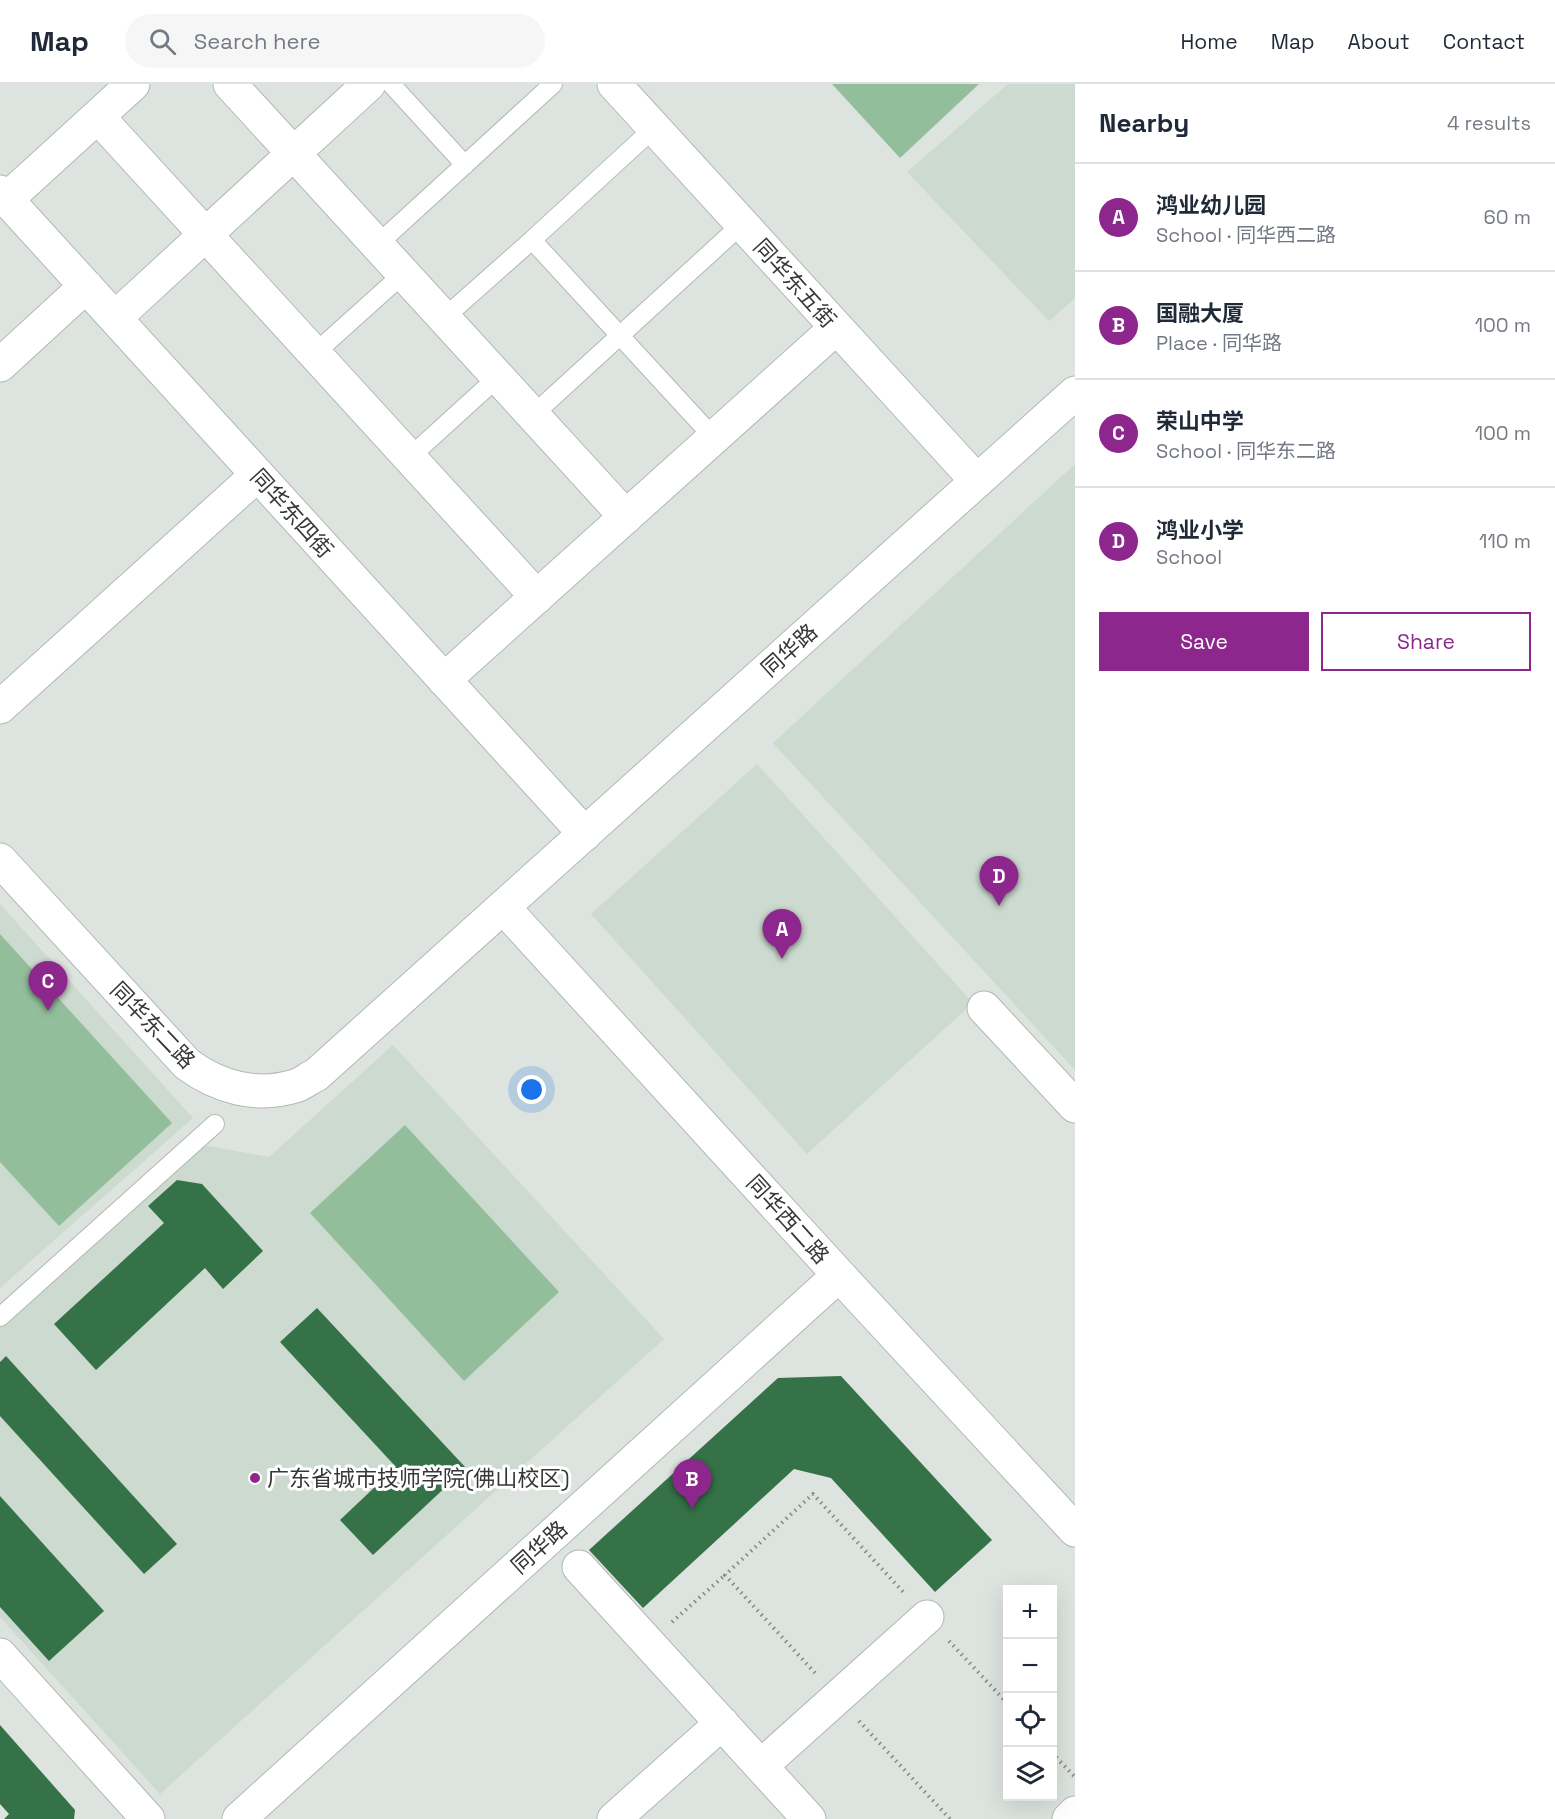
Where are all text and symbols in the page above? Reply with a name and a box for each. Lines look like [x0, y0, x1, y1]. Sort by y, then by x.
search box [125, 14, 545, 68]
text: Map [30, 23, 89, 59]
icon: search [146, 25, 179, 58]
text: Search here [194, 27, 321, 55]
text: Home [1180, 28, 1238, 55]
text: Map [1271, 28, 1315, 55]
text: About [1348, 28, 1410, 55]
text: Contact [1443, 28, 1525, 55]
text: Nearby [1099, 106, 1189, 140]
text: 4 results [1447, 110, 1531, 136]
text: 鸿业幼儿园 [1156, 191, 1266, 219]
text: A [1112, 204, 1125, 230]
text: 60 m [1484, 204, 1531, 230]
text: School · 同华西二路 [1156, 222, 1336, 248]
street label: 同华东五街 [748, 233, 842, 333]
text: 国融大厦 [1156, 299, 1244, 327]
text: B [1112, 312, 1125, 338]
text: 100 m [1475, 312, 1531, 338]
text: Place · 同华路 [1156, 330, 1282, 356]
text: 荣山中学 [1156, 407, 1244, 435]
text: C [1112, 420, 1125, 446]
text: 100 m [1475, 420, 1531, 446]
text: School · 同华东二路 [1156, 438, 1336, 464]
street label: 同华东四街 [245, 463, 339, 563]
text: 鸿业小学 [1156, 516, 1244, 544]
text: D [1112, 528, 1125, 554]
text: 110 m [1479, 528, 1531, 554]
text: School [1156, 544, 1222, 570]
button: Save [1099, 612, 1309, 671]
button: Share [1321, 612, 1531, 671]
street label: 同华路 [755, 618, 823, 682]
pin: D [980, 856, 1018, 906]
pin: A [762, 910, 802, 959]
pin: C [28, 962, 68, 1011]
street label: 同华东二路 [105, 976, 201, 1074]
your location [517, 1075, 546, 1104]
street label: 同华西二路 [741, 1169, 835, 1269]
pin: B [672, 1460, 712, 1509]
place label: 广东省城市技师学院(佛山校区) [267, 1464, 570, 1492]
marker: 广东省城市技师学院(佛山校区) [248, 1471, 262, 1485]
street label: 同华路 [505, 1515, 573, 1579]
map controls [1003, 1585, 1057, 1801]
button: + [1003, 1585, 1057, 1639]
button: − [1003, 1639, 1057, 1693]
button: locate [1003, 1693, 1057, 1747]
button: layers [1003, 1747, 1057, 1801]

